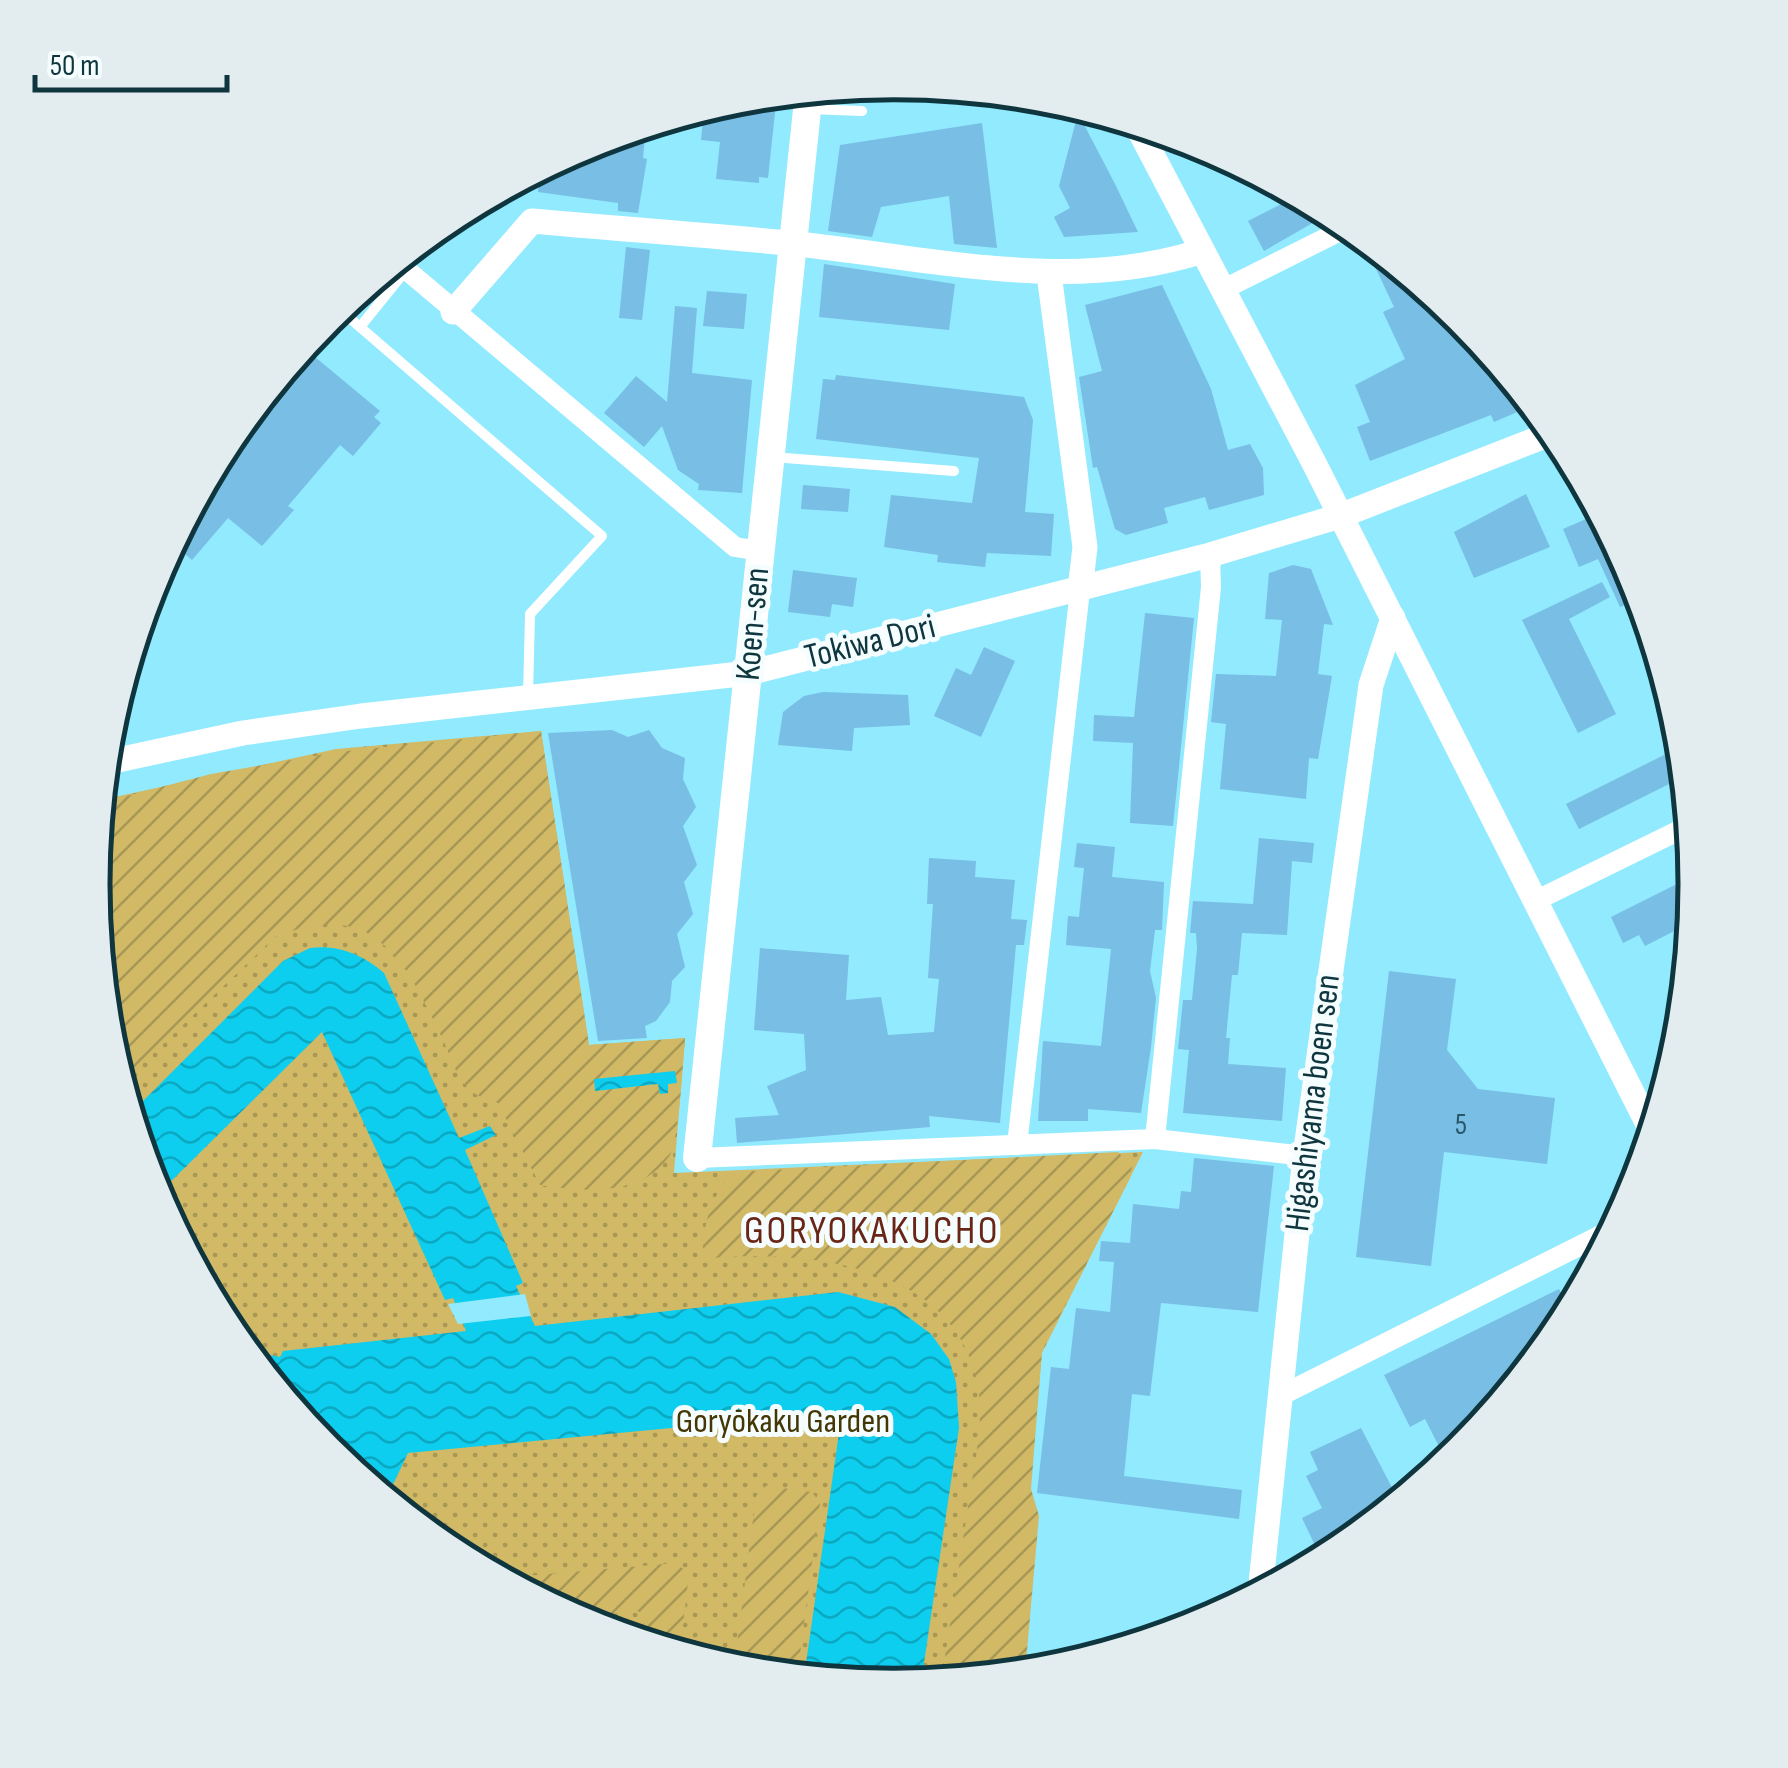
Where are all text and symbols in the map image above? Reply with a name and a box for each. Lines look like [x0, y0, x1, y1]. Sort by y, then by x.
scale bar [35, 30, 228, 92]
text: 50 m [50, 48, 99, 84]
street label: Koen-sen [727, 566, 779, 682]
street label: Tokiwa Dori [800, 605, 940, 679]
street label: Higashiyama boen sen [1276, 972, 1350, 1234]
house number: 5 [1455, 1107, 1467, 1143]
district label: GORYOKAKUCHO [744, 1207, 1000, 1255]
park label: Goryōkaku Garden [676, 1400, 890, 1443]

